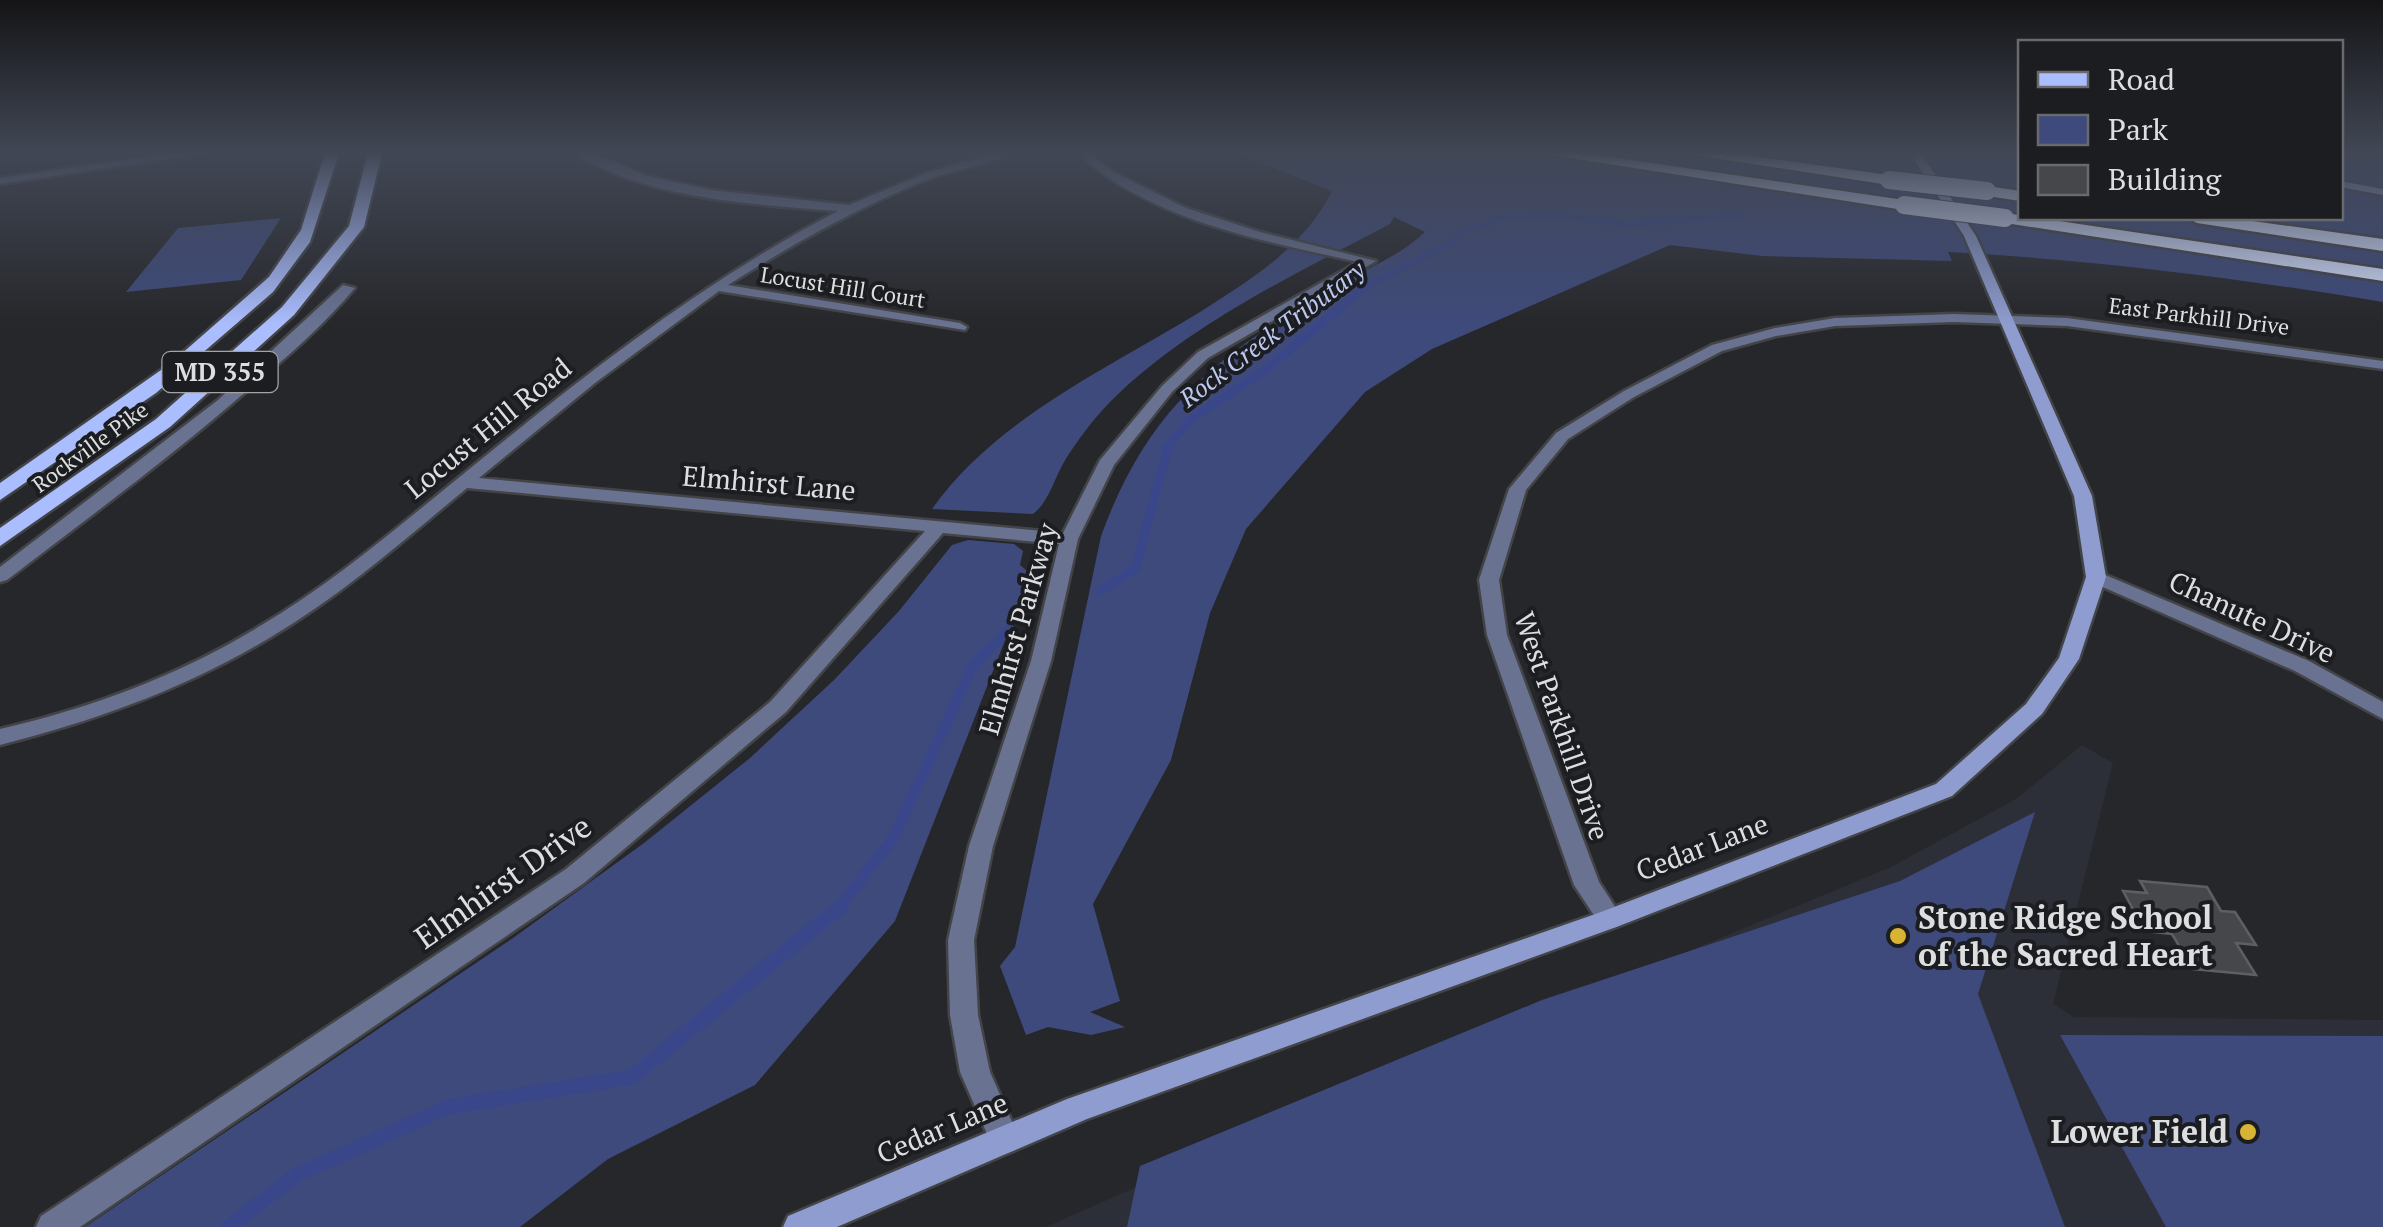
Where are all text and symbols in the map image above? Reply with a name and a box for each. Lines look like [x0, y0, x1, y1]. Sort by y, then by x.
legend [2018, 40, 2343, 220]
text: Road [2108, 59, 2175, 99]
text: Park [2108, 109, 2169, 149]
text: Building [2108, 159, 2222, 199]
water label: Rock Creek Tributary [1171, 253, 1372, 415]
street label: Locust Hill Court [759, 259, 928, 314]
street label: East Parkhill Drive [2107, 290, 2291, 341]
street label: Locust Hill Road [397, 349, 579, 506]
road number: MD 355 [162, 352, 278, 392]
street label: Rockville Pike [26, 395, 154, 498]
street label: Elmhirst Lane [681, 456, 857, 509]
street label: Elmhirst Parkway [970, 518, 1066, 739]
street label: Chanute Drive [2163, 562, 2341, 671]
street label: West Parkhill Drive [1506, 607, 1619, 845]
street label: Cedar Lane [1630, 804, 1773, 889]
street label: Elmhirst Drive [406, 805, 599, 958]
place label: Stone Ridge School of the Sacred Heart [1918, 896, 2213, 975]
marker: Stone Ridge School of the Sacred Heart [1887, 925, 1909, 947]
street label: Cedar Lane [871, 1083, 1013, 1172]
place label: Lower Field [2050, 1110, 2228, 1152]
marker: Lower Field [2237, 1121, 2259, 1143]

